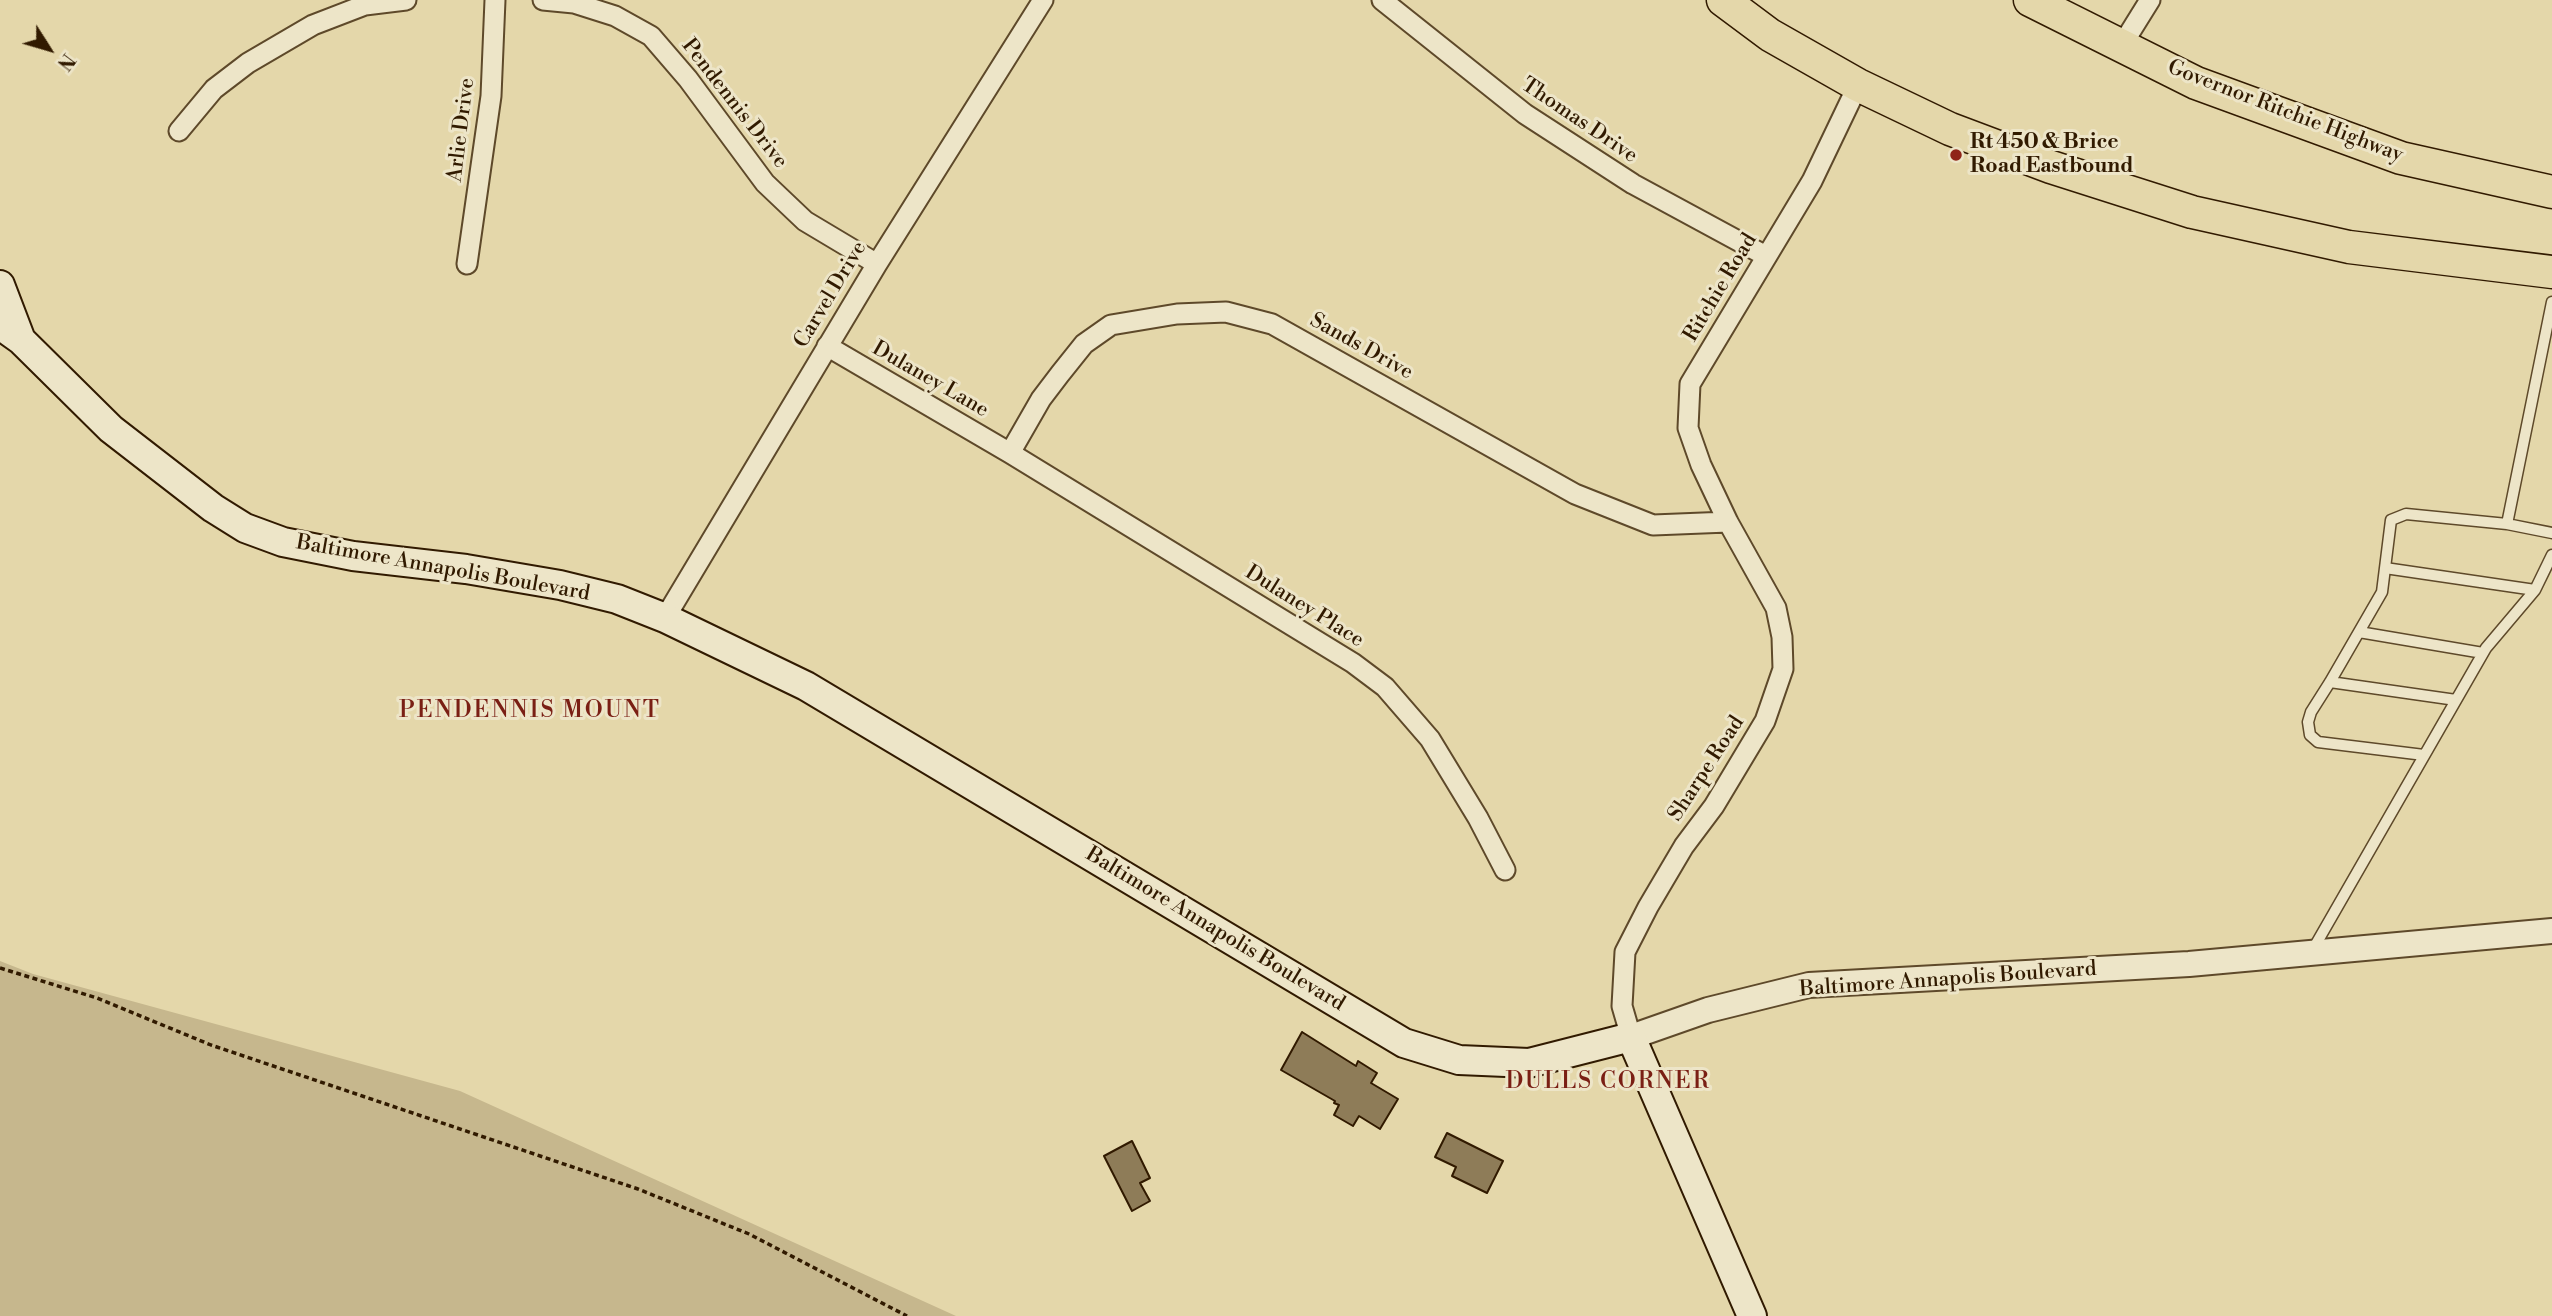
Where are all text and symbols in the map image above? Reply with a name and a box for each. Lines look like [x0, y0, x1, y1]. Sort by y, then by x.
north arrow [14, 14, 84, 84]
street label: Pendennis Drive [676, 34, 792, 174]
text: N [52, 48, 80, 75]
street label: Governor Ritchie Highway [2164, 55, 2406, 169]
street label: Thomas Drive [1516, 73, 1642, 169]
street label: Arlie Drive [443, 77, 481, 183]
place label: Rt 450 & Brice Road Eastbound [1970, 130, 2134, 180]
marker: Rt 450 & Brice Road Eastbound [1948, 147, 1964, 163]
street label: Ritchie Road [1679, 229, 1763, 347]
street label: Carvel Drive [789, 237, 873, 353]
street label: Sands Drive [1305, 308, 1417, 386]
street label: Dulaney Lane [867, 337, 993, 423]
street label: Baltimore Annapolis Boulevard [294, 531, 592, 607]
street label: Dulaney Place [1240, 561, 1368, 653]
district label: PENDENNIS MOUNT [401, 697, 659, 725]
street label: Sharpe Road [1664, 712, 1750, 826]
street label: Baltimore Annapolis Boulevard [1081, 843, 1349, 1017]
street label: Baltimore Annapolis Boulevard [1799, 957, 2097, 1003]
district label: DULLS CORNER [1507, 1068, 1709, 1096]

